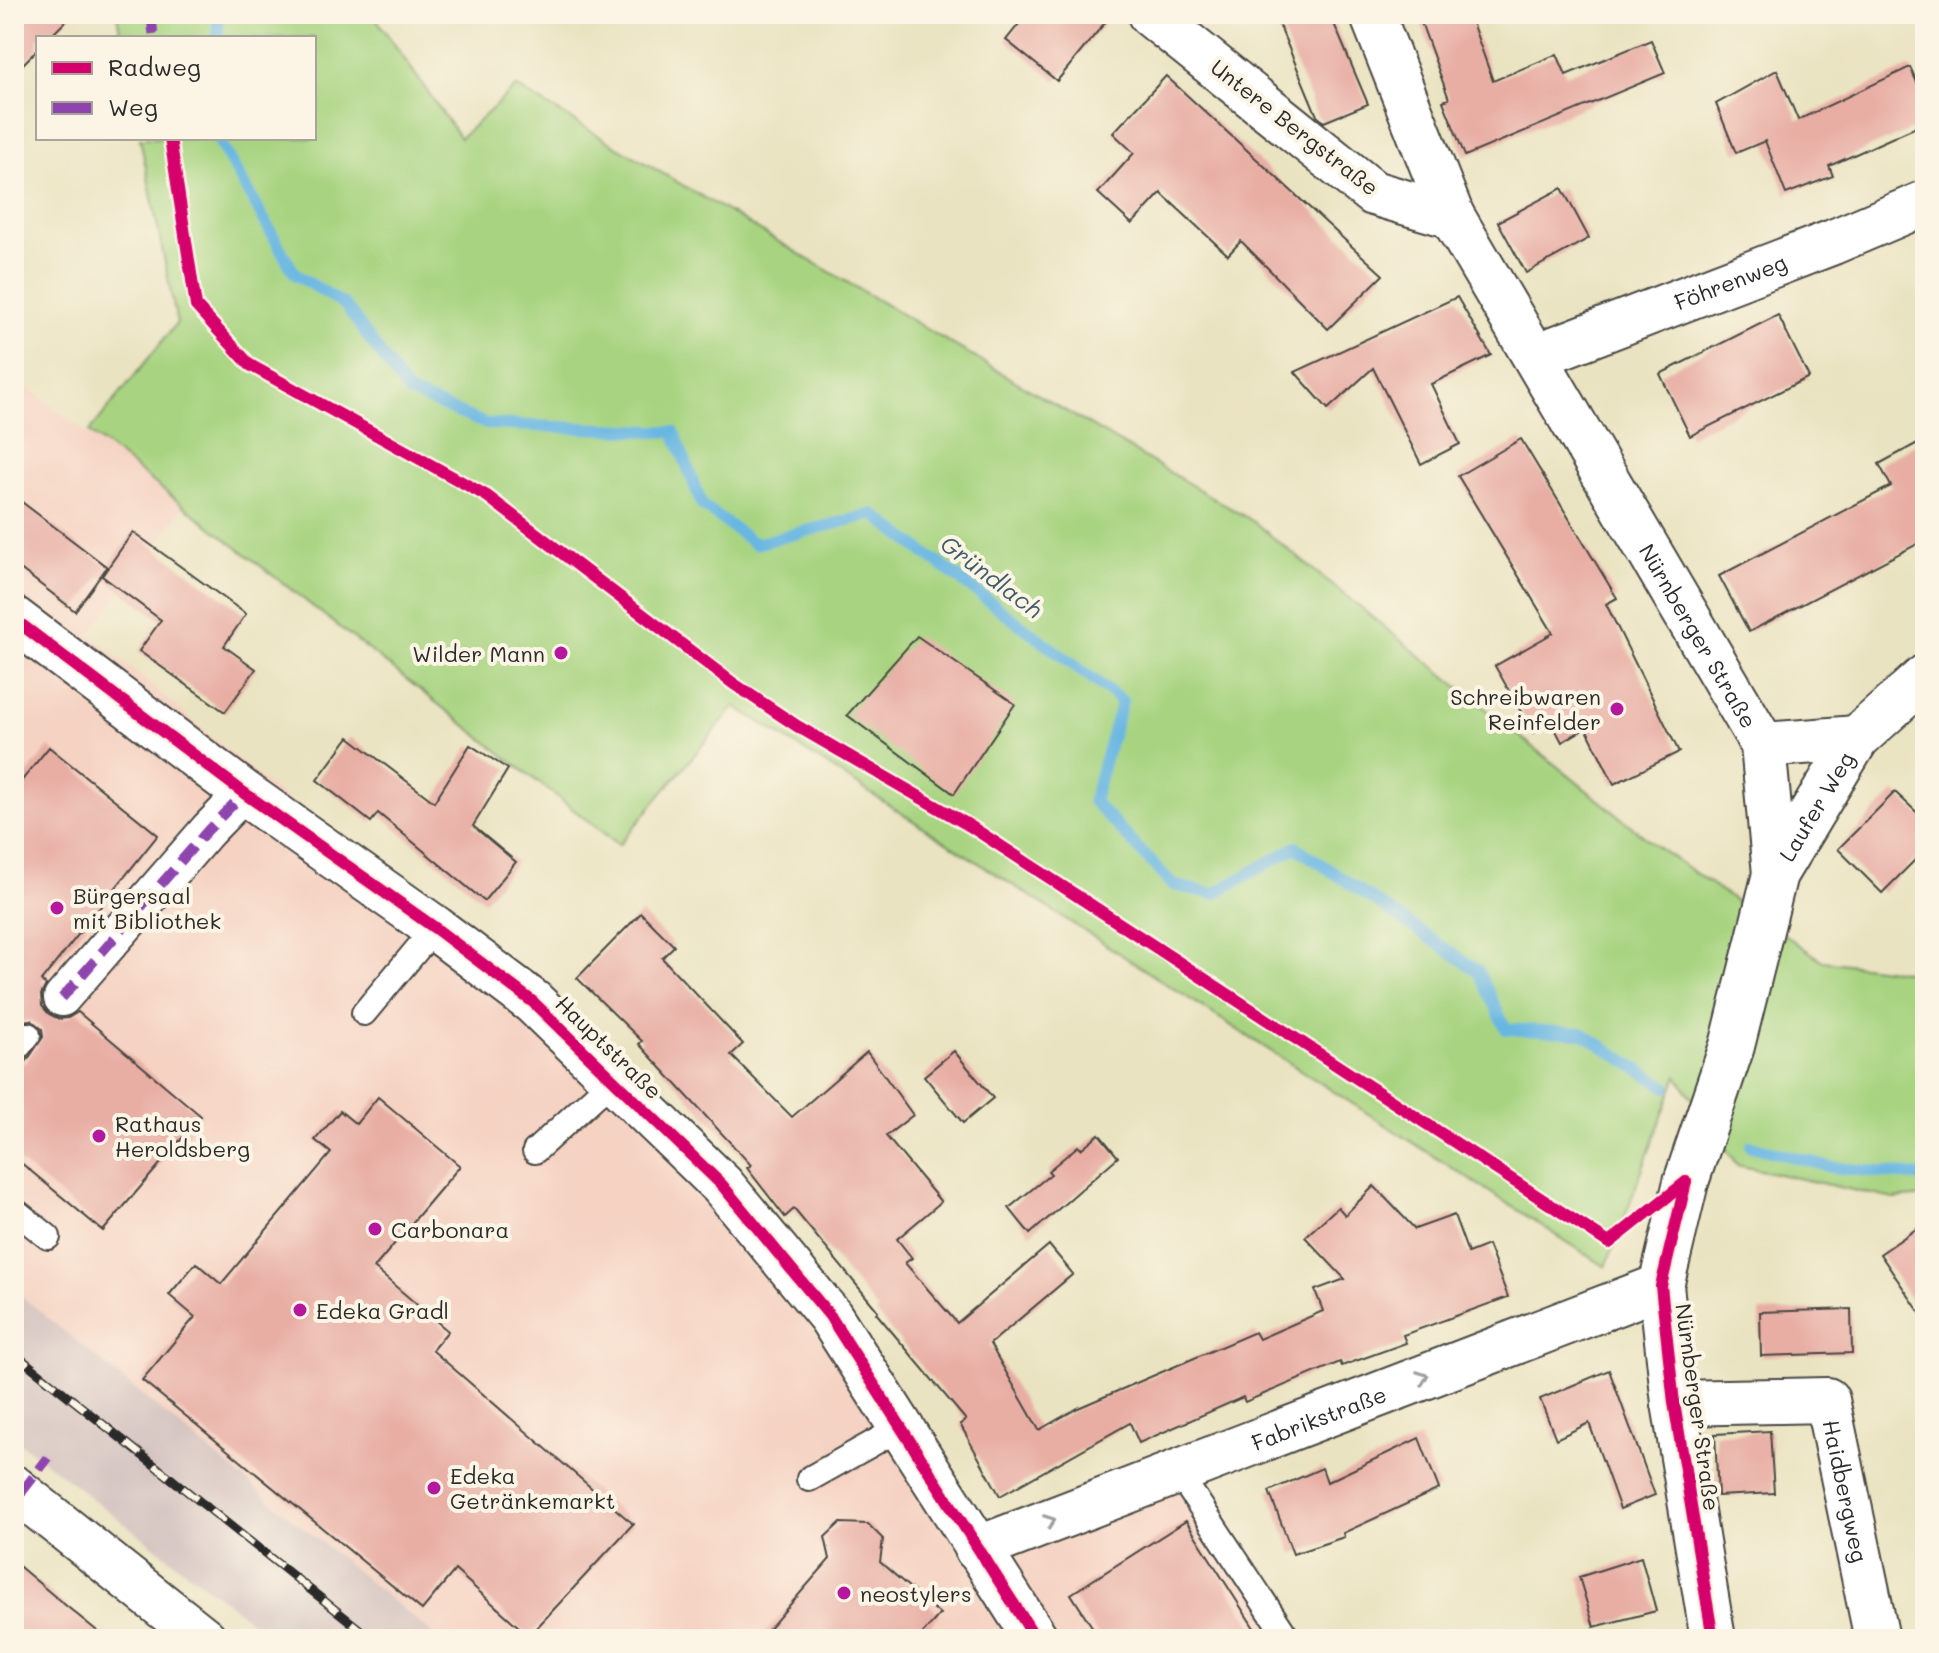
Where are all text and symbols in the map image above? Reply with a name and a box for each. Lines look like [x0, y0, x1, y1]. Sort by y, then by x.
legend [36, 36, 316, 140]
text: Radweg [108, 51, 201, 82]
street label: Untere Bergstraße [1205, 52, 1385, 202]
text: Weg [108, 91, 158, 122]
street label: Föhrenweg [1670, 247, 1791, 316]
water label: Gründlach [935, 527, 1049, 625]
street label: Nürnberger Straße [1633, 538, 1764, 733]
place label: Wilder Mann [412, 639, 545, 668]
marker: Wilder Mann [552, 644, 570, 662]
place label: Schreibwaren Reinfelder [1450, 682, 1601, 736]
marker: Schreibwaren Reinfelder [1608, 700, 1626, 718]
street label: Laufer Weg [1772, 746, 1860, 866]
place label: Bürgersaal mit Bibliothek [73, 881, 221, 935]
marker: Bürgersaal mit Bibliothek [48, 899, 66, 917]
street label: Hauptstraße [550, 989, 668, 1105]
place label: Rathaus Heroldsberg [115, 1109, 250, 1163]
marker: Rathaus Heroldsberg [90, 1127, 108, 1145]
place label: Carbonara [391, 1215, 509, 1244]
marker: Carbonara [366, 1220, 384, 1238]
place label: Edeka Gradl [316, 1296, 449, 1325]
marker: Edeka Gradl [291, 1301, 309, 1319]
street label: Nürnberger Straße [1669, 1301, 1727, 1513]
one-way arrow [1415, 1370, 1429, 1387]
street label: Fabrikstraße [1247, 1379, 1390, 1457]
street label: Haidbergweg [1817, 1417, 1875, 1565]
place label: Edeka Getränkemarkt [450, 1461, 616, 1515]
marker: Edeka Getränkemarkt [425, 1479, 443, 1497]
one-way arrow [1042, 1514, 1056, 1531]
place label: neostylers [860, 1579, 972, 1608]
marker: neostylers [835, 1584, 853, 1602]

